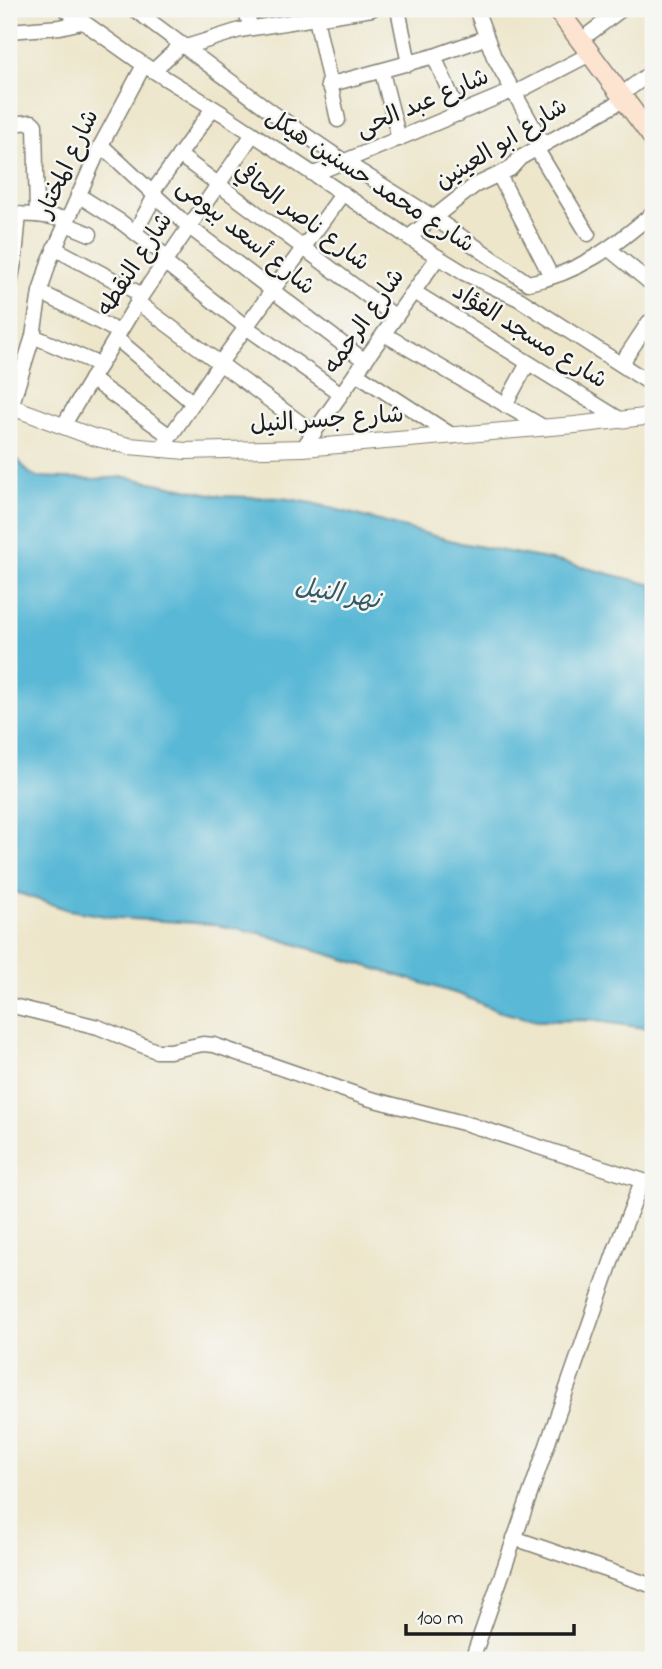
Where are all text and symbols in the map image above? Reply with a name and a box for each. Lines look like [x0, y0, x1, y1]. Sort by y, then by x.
street label: شارع عبد الحى [351, 60, 495, 148]
street label: شارع ابو العينين [429, 90, 575, 200]
street label: شارع محمد حسنين هيكل [257, 101, 481, 263]
street label: شارع المختار [28, 104, 109, 226]
street label: شارع ناصر الحافي [226, 155, 376, 281]
street label: شارع أسعد بيومى [168, 171, 322, 305]
street label: شارع النقطه [89, 206, 183, 324]
street label: شارع الرحمه [315, 262, 415, 382]
street label: شارع مسجد الفؤاد [445, 275, 613, 399]
street label: شارع جسر النيل [249, 398, 405, 444]
water label: نهر النيل [291, 569, 386, 622]
scale bar [406, 1592, 574, 1636]
text: 100 m [417, 1604, 463, 1634]

